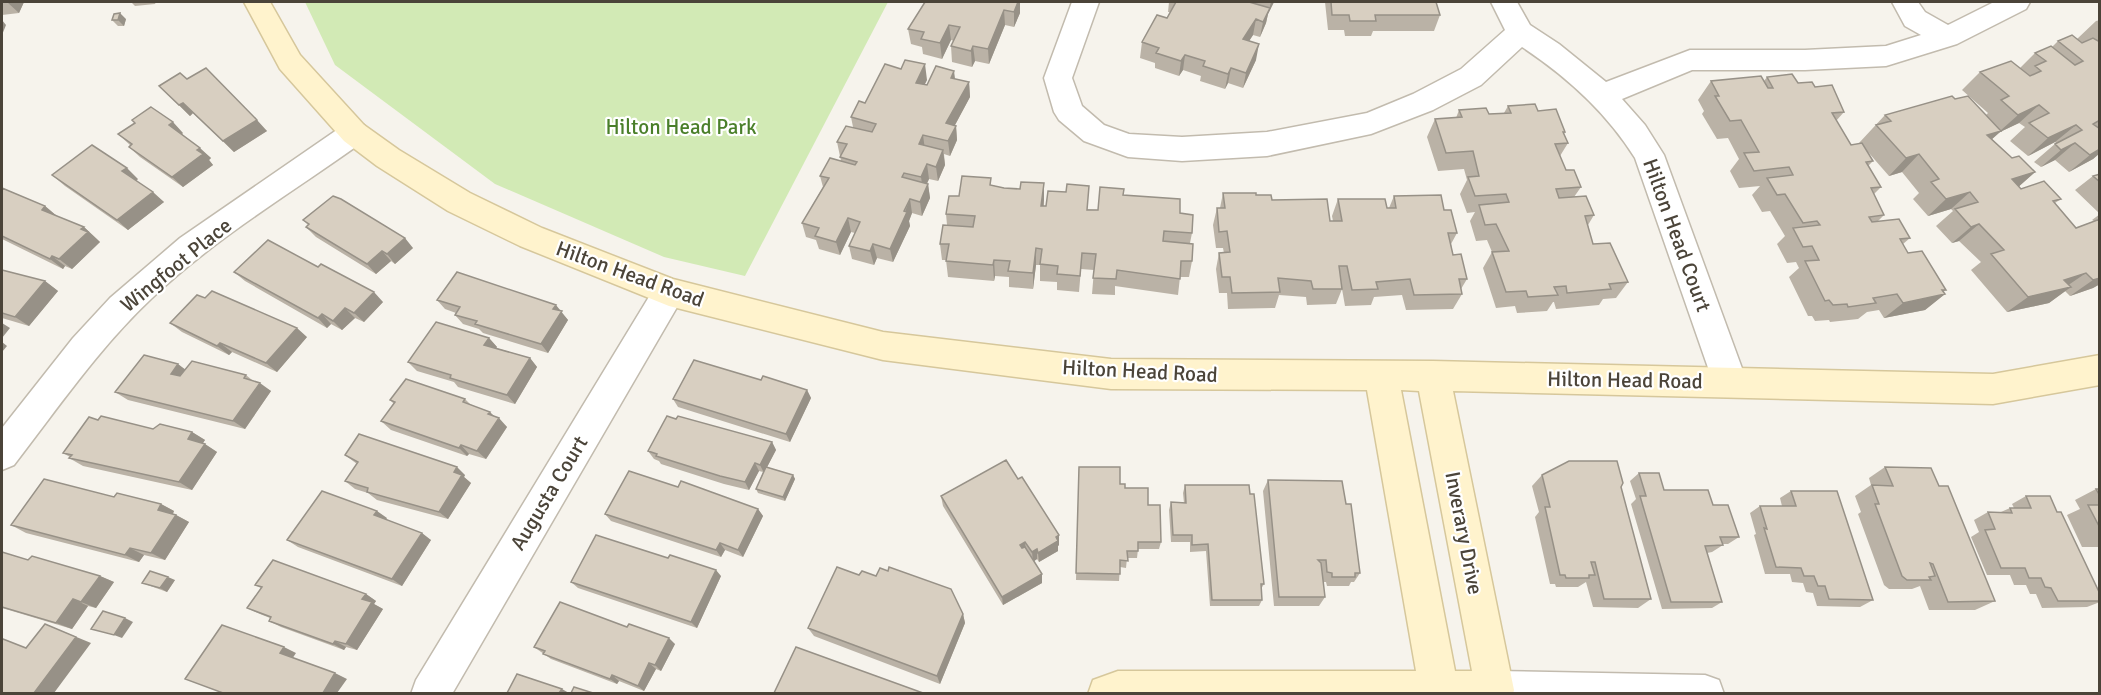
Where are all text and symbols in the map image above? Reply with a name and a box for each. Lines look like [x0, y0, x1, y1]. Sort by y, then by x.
park label: Hilton Head Park [605, 114, 757, 140]
street label: Hilton Head Court [1637, 155, 1717, 315]
street label: Wingfoot Place [115, 212, 237, 318]
street label: Hilton Head Road [552, 235, 708, 313]
street label: Hilton Head Road [1062, 354, 1218, 388]
street label: Hilton Head Road [1547, 366, 1703, 394]
street label: Augusta Court [505, 431, 593, 555]
street label: Inverary Drive [1439, 469, 1489, 597]

